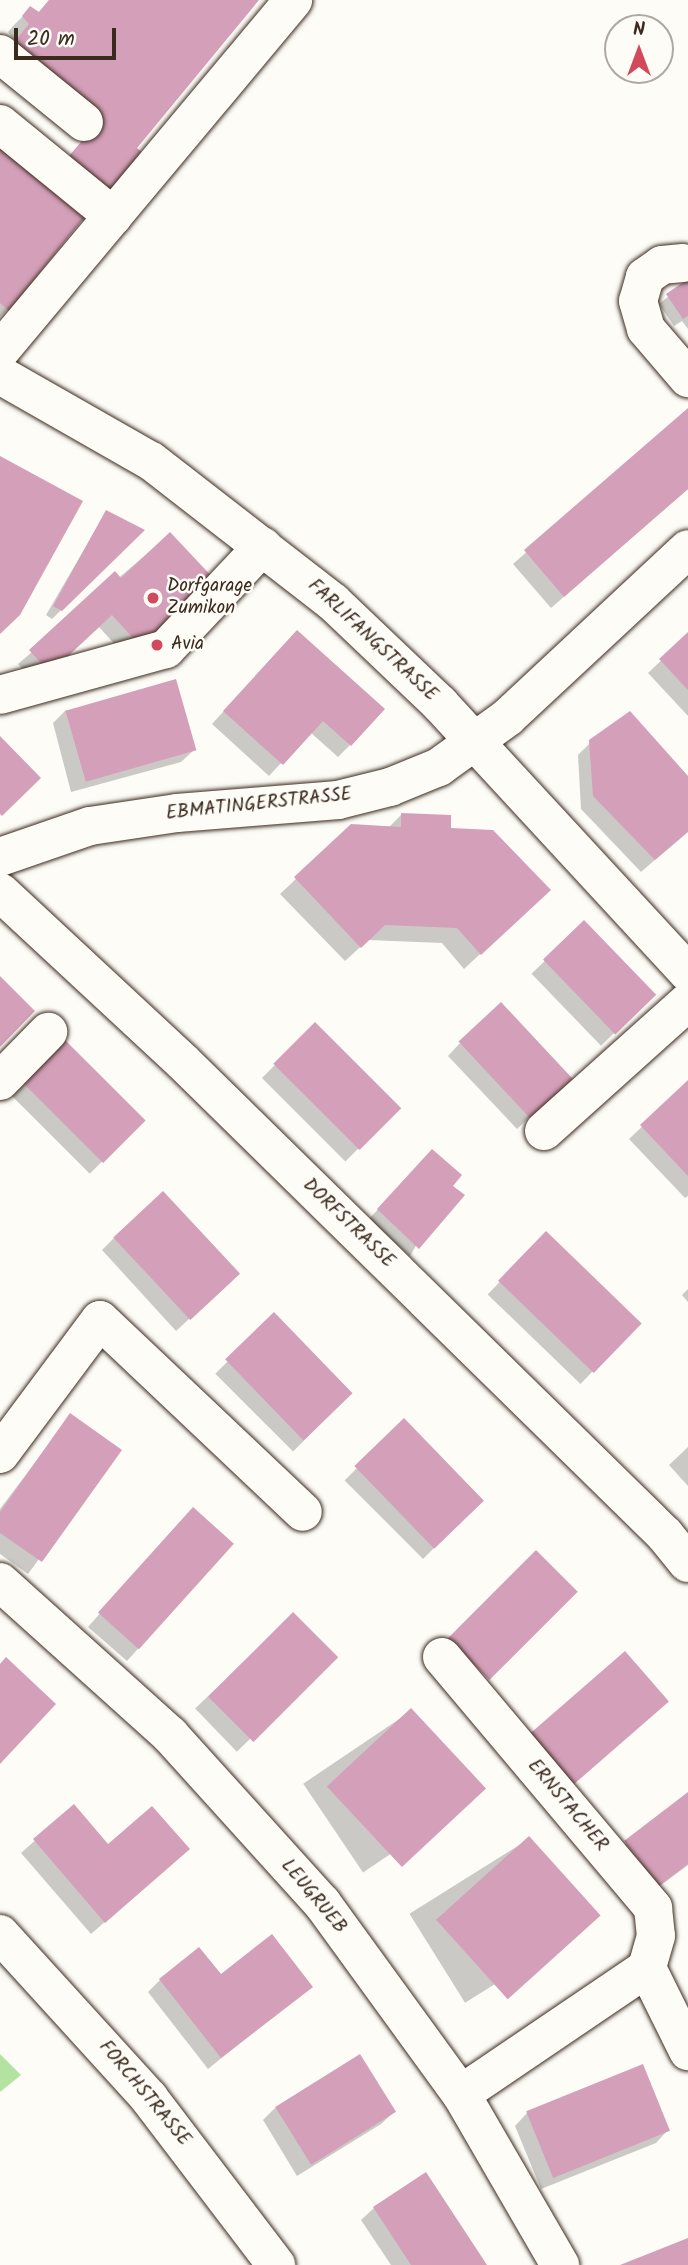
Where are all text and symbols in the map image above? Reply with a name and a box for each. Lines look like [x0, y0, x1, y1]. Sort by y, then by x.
scale bar [18, 14, 119, 58]
north arrow [604, 14, 674, 84]
text: N [633, 15, 645, 45]
text: 20 m [27, 23, 75, 56]
street label: FARLIFANGSTRASSE [302, 575, 442, 707]
place label: Dorfgarage Zumikon [167, 576, 252, 620]
marker: Dorfgarage Zumikon [145, 590, 161, 606]
place label: Avia [171, 634, 204, 656]
marker: Avia [149, 637, 165, 653]
street label: EBMATINGERSTRASSE [165, 784, 353, 826]
street label: DORFSTRASSE [297, 1174, 399, 1274]
street label: ERNSTACHER [522, 1755, 612, 1857]
street label: LEUGRUEB [275, 1855, 351, 1939]
street label: FORCHSTRASSE [93, 2037, 195, 2151]

